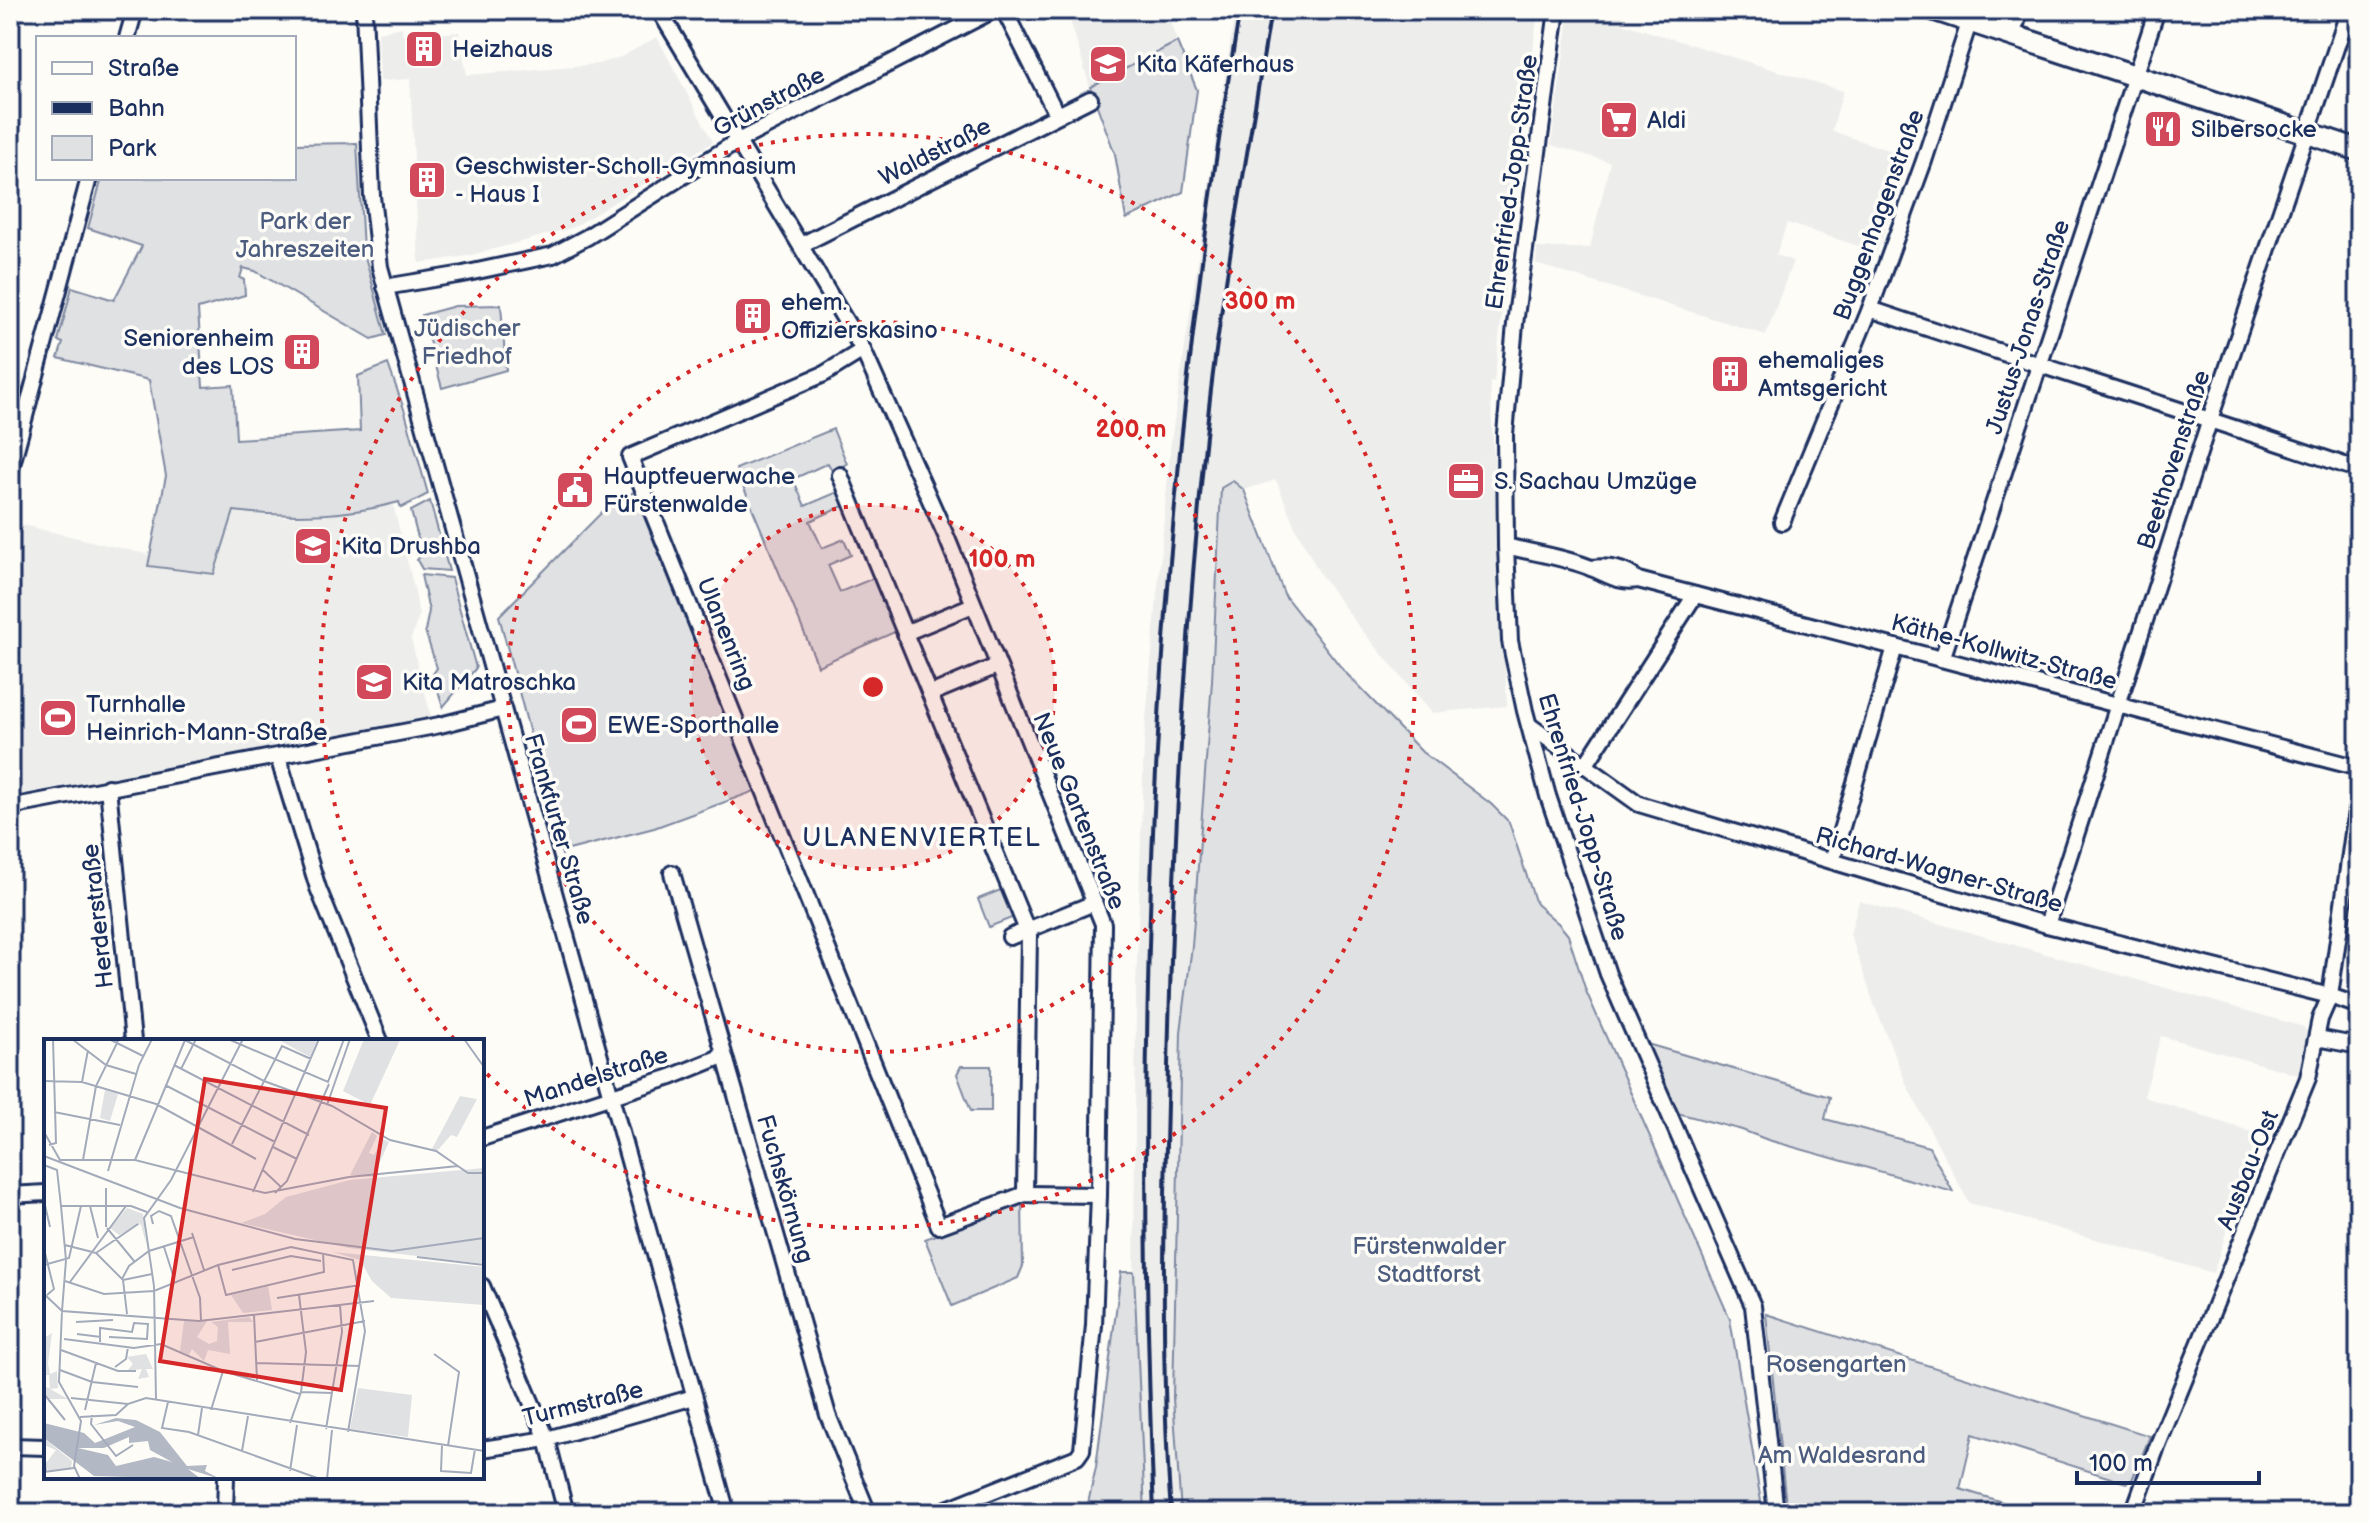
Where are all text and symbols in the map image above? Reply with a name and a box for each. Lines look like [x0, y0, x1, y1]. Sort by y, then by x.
building icon: Heizhaus [403, 28, 445, 70]
place label: Heizhaus [452, 35, 553, 64]
legend [36, 36, 296, 180]
school or university icon: Kita Käferhaus [1087, 43, 1129, 85]
place label: Kita Käferhaus [1136, 50, 1294, 79]
street label: Ehrenfried-Jopp-Straße [1480, 53, 1544, 311]
text: Straße [108, 54, 179, 83]
street label: Grünstraße [708, 60, 830, 144]
text: Bahn [108, 94, 165, 123]
supermarket icon: Aldi [1598, 99, 1640, 141]
street label: Buggenhagenstraße [1827, 105, 1931, 325]
place label: Aldi [1647, 106, 1686, 135]
restaurant icon: Silbersocke [2142, 108, 2184, 150]
street label: Waldstraße [874, 111, 996, 193]
place label: Silbersocke [2191, 115, 2317, 144]
text: Park [108, 134, 156, 163]
place label: Geschwister-Scholl-Gymnasium - Haus I [455, 152, 796, 209]
building icon: Geschwister-Scholl-Gymnasium - Haus I [406, 159, 448, 201]
park label: Park der Jahreszeiten [236, 207, 374, 264]
street label: Justus-Jonas-Straße [1980, 216, 2076, 438]
text: 300 m [1225, 287, 1295, 316]
place label: ehem. Offizierskasino [781, 288, 938, 345]
building icon: ehem. Offizierskasino [732, 295, 774, 337]
park label: Jüdischer Friedhof [414, 314, 520, 371]
place label: Seniorenheim des LOS [124, 324, 274, 381]
building icon: Seniorenheim des LOS [281, 331, 323, 373]
place label: ehemaliges Amtsgericht [1758, 346, 1888, 403]
building icon: ehemaliges Amtsgericht [1709, 353, 1751, 395]
street label: Beethovenstraße [2131, 367, 2217, 553]
text: 200 m [1096, 415, 1166, 444]
office icon: S. Sachau Umzüge [1445, 460, 1487, 502]
place label: Hauptfeuerwache Fürstenwalde [603, 462, 795, 519]
place label: S. Sachau Umzüge [1494, 467, 1697, 496]
public building icon: Hauptfeuerwache Fürstenwalde [554, 469, 596, 511]
school or university icon: Kita Drushba [292, 525, 334, 567]
place label: Kita Drushba [341, 532, 481, 561]
text: 100 m [969, 545, 1035, 574]
street label: Ulanenring [690, 573, 762, 695]
street label: Käthe-Kollwitz-Straße [1888, 608, 2120, 696]
school or university icon: Kita Matroschka [353, 661, 395, 703]
place label: Kita Matroschka [402, 668, 576, 697]
centre of rings [859, 673, 887, 701]
place label: Turnhalle Heinrich-Mann-Straße [86, 690, 327, 747]
street label: Ehrenfried-Jopp-Straße [1532, 690, 1634, 944]
sports icon: Turnhalle Heinrich-Mann-Straße [37, 697, 79, 739]
sports icon: EWE-Sporthalle [558, 704, 600, 746]
street label: Neue Gartenstraße [1026, 708, 1132, 914]
place label: EWE-Sporthalle [607, 711, 779, 740]
street label: Frankfurter Straße [518, 730, 600, 928]
street label: Richard-Wagner-Straße [1812, 821, 2066, 919]
district label: ULANENVIERTEL [802, 823, 1042, 854]
street label: Herderstraße [76, 842, 120, 990]
inset map [44, 1039, 484, 1479]
street label: Mandelstraße [520, 1040, 672, 1114]
street label: Ausbau-Ost [2211, 1105, 2285, 1234]
street label: Fuchskörnung [750, 1111, 820, 1267]
park label: Fürstenwalder Stadtforst [1352, 1232, 1506, 1289]
park label: Rosengarten [1765, 1350, 1907, 1379]
street label: Turmstraße [520, 1375, 646, 1433]
scale bar [2077, 1435, 2259, 1485]
park label: Am Waldesrand [1758, 1441, 1926, 1470]
text: 100 m [2089, 1449, 2153, 1478]

